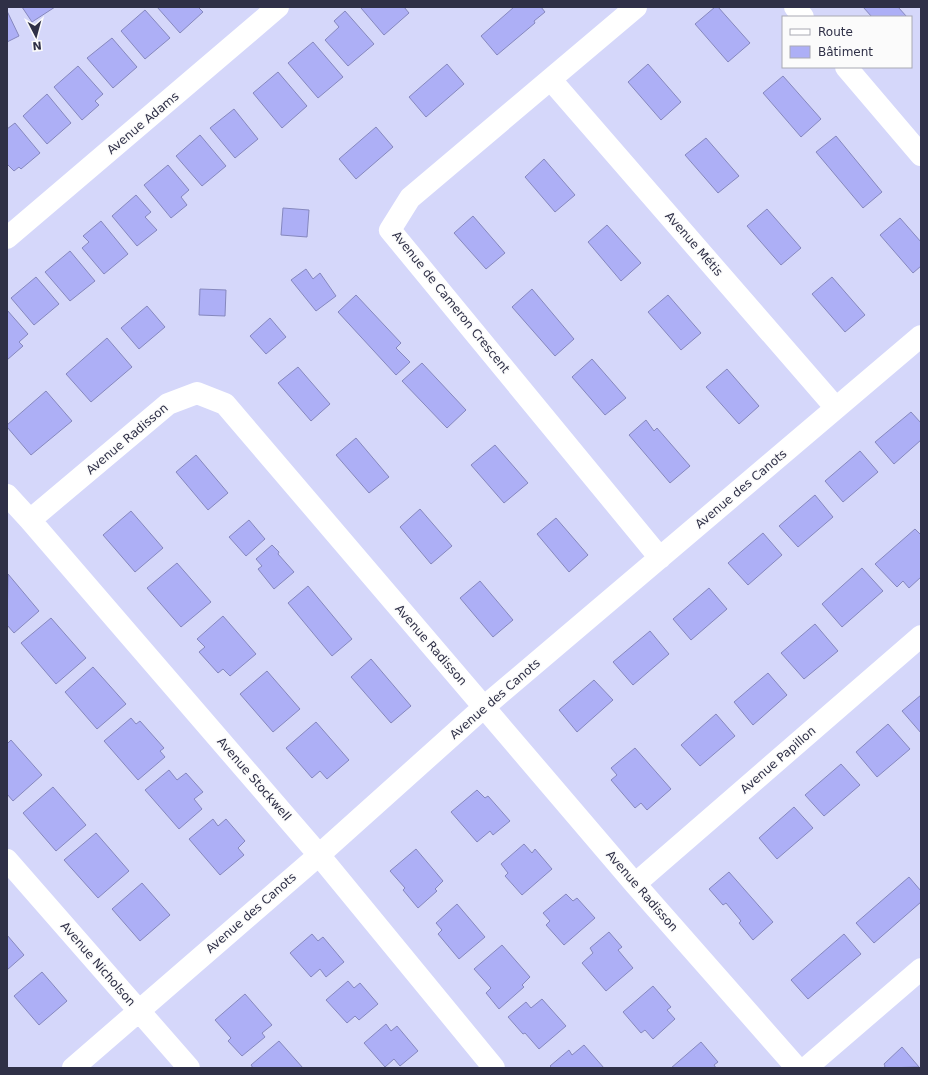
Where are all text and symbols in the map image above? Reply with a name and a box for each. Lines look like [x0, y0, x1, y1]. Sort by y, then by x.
north arrow [16, 16, 56, 56]
legend [782, 16, 912, 68]
text: Route [818, 25, 853, 39]
text: N [32, 39, 42, 52]
text: Bâtiment [818, 45, 873, 59]
street label: Avenue Adams [104, 89, 182, 157]
street label: Avenue Métis [662, 209, 726, 279]
street label: Avenue de Cameron Crescent [389, 228, 513, 376]
street label: Avenue Radisson [83, 401, 171, 477]
street label: Avenue des Canots [692, 447, 790, 531]
street label: Avenue Radisson [392, 602, 470, 688]
street label: Avenue des Canots [447, 656, 543, 742]
street label: Avenue Papillon [738, 724, 818, 796]
street label: Avenue Stockwell [214, 735, 294, 823]
street label: Avenue Radisson [603, 848, 681, 934]
street label: Avenue des Canots [203, 870, 299, 956]
street label: Avenue Nicholson [58, 919, 138, 1009]

